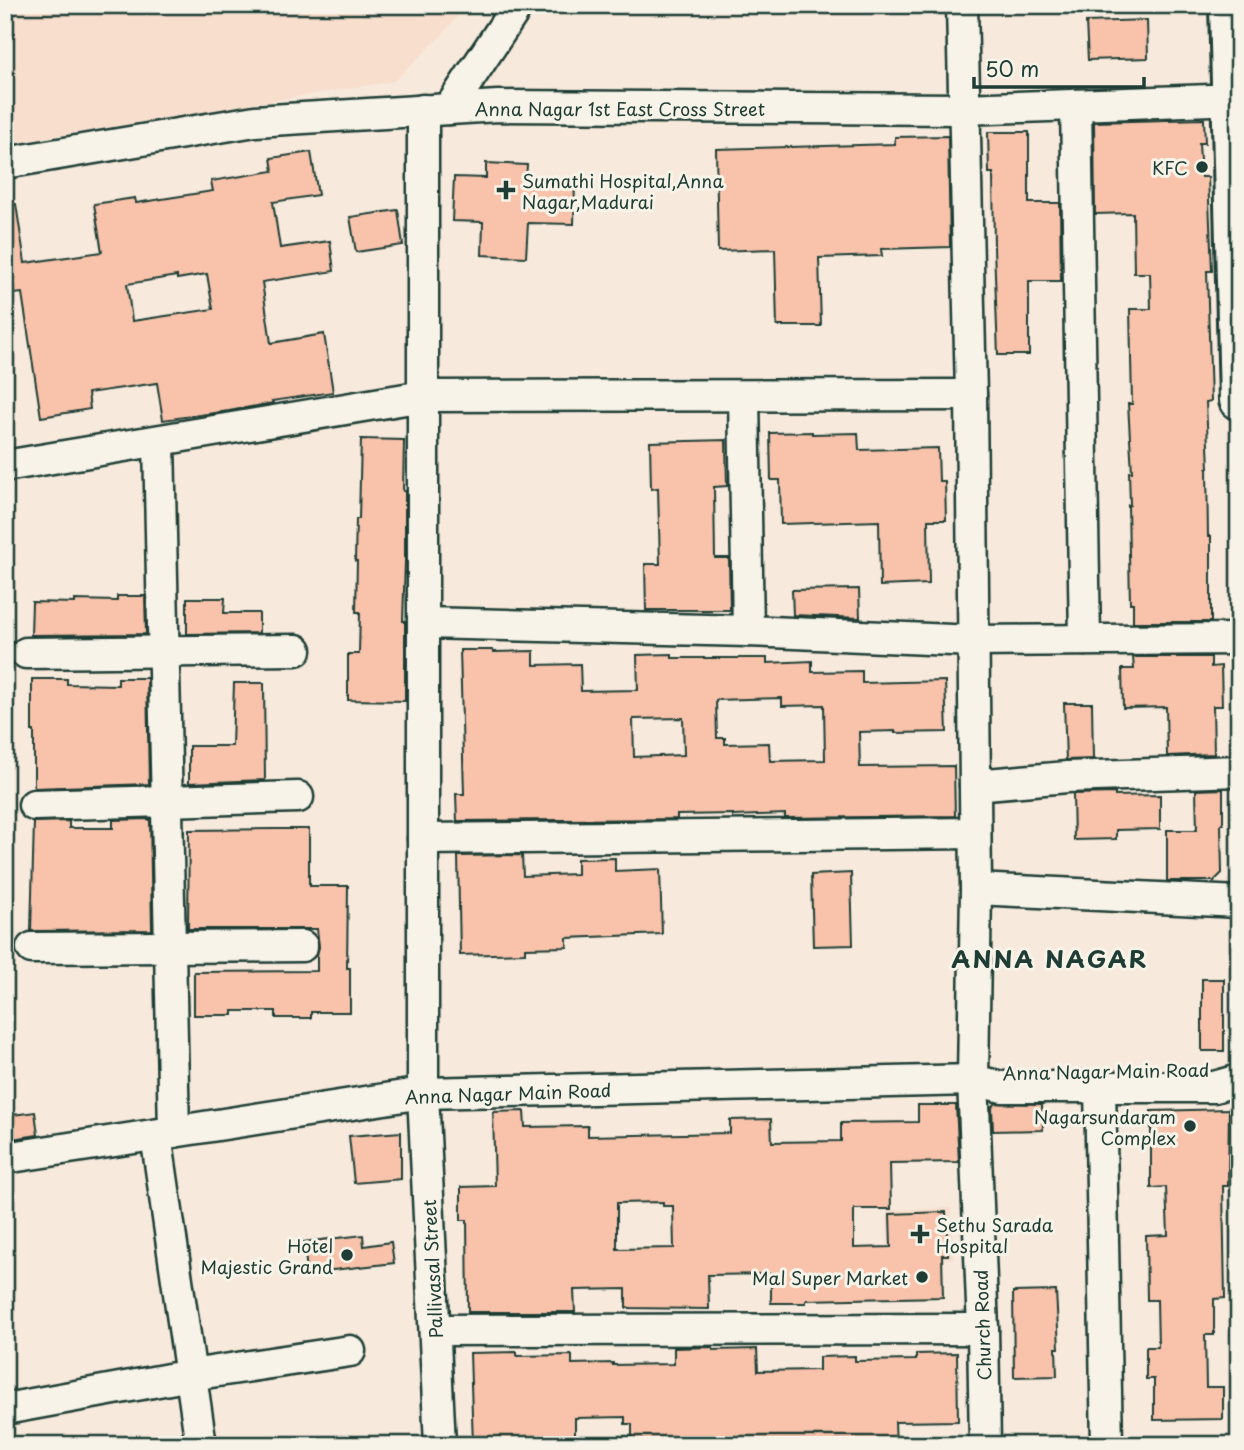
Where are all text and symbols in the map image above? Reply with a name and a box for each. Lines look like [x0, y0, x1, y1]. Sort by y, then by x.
scale bar [974, 46, 1144, 90]
text: 50 m [985, 52, 1039, 84]
street label: Anna Nagar 1st East Cross Street [475, 95, 765, 122]
place label: KFC [1152, 154, 1188, 181]
marker: KFC [1194, 159, 1210, 175]
place label: Sumathi Hospital,Anna Nagar,Madurai [522, 167, 725, 215]
marker: Sumathi Hospital,Anna Nagar,Madurai [496, 180, 516, 200]
district label: ANNA NAGAR [952, 940, 1148, 976]
street label: Anna Nagar Main Road [1002, 1056, 1210, 1086]
street label: Anna Nagar Main Road [404, 1076, 612, 1110]
place label: Nagarsundaram Complex [1034, 1103, 1176, 1151]
marker: Nagarsundaram Complex [1182, 1118, 1198, 1134]
street label: Pallivasal Street [415, 1199, 449, 1339]
place label: Sethu Sarada Hospital [936, 1211, 1054, 1259]
marker: Sethu Sarada Hospital [910, 1224, 930, 1244]
place label: Hotel Majestic Grand [201, 1232, 333, 1280]
marker: Hotel Majestic Grand [339, 1247, 355, 1263]
place label: Mal Super Market [752, 1264, 908, 1291]
marker: Mal Super Market [914, 1269, 930, 1285]
street label: Church Road [967, 1269, 997, 1381]

